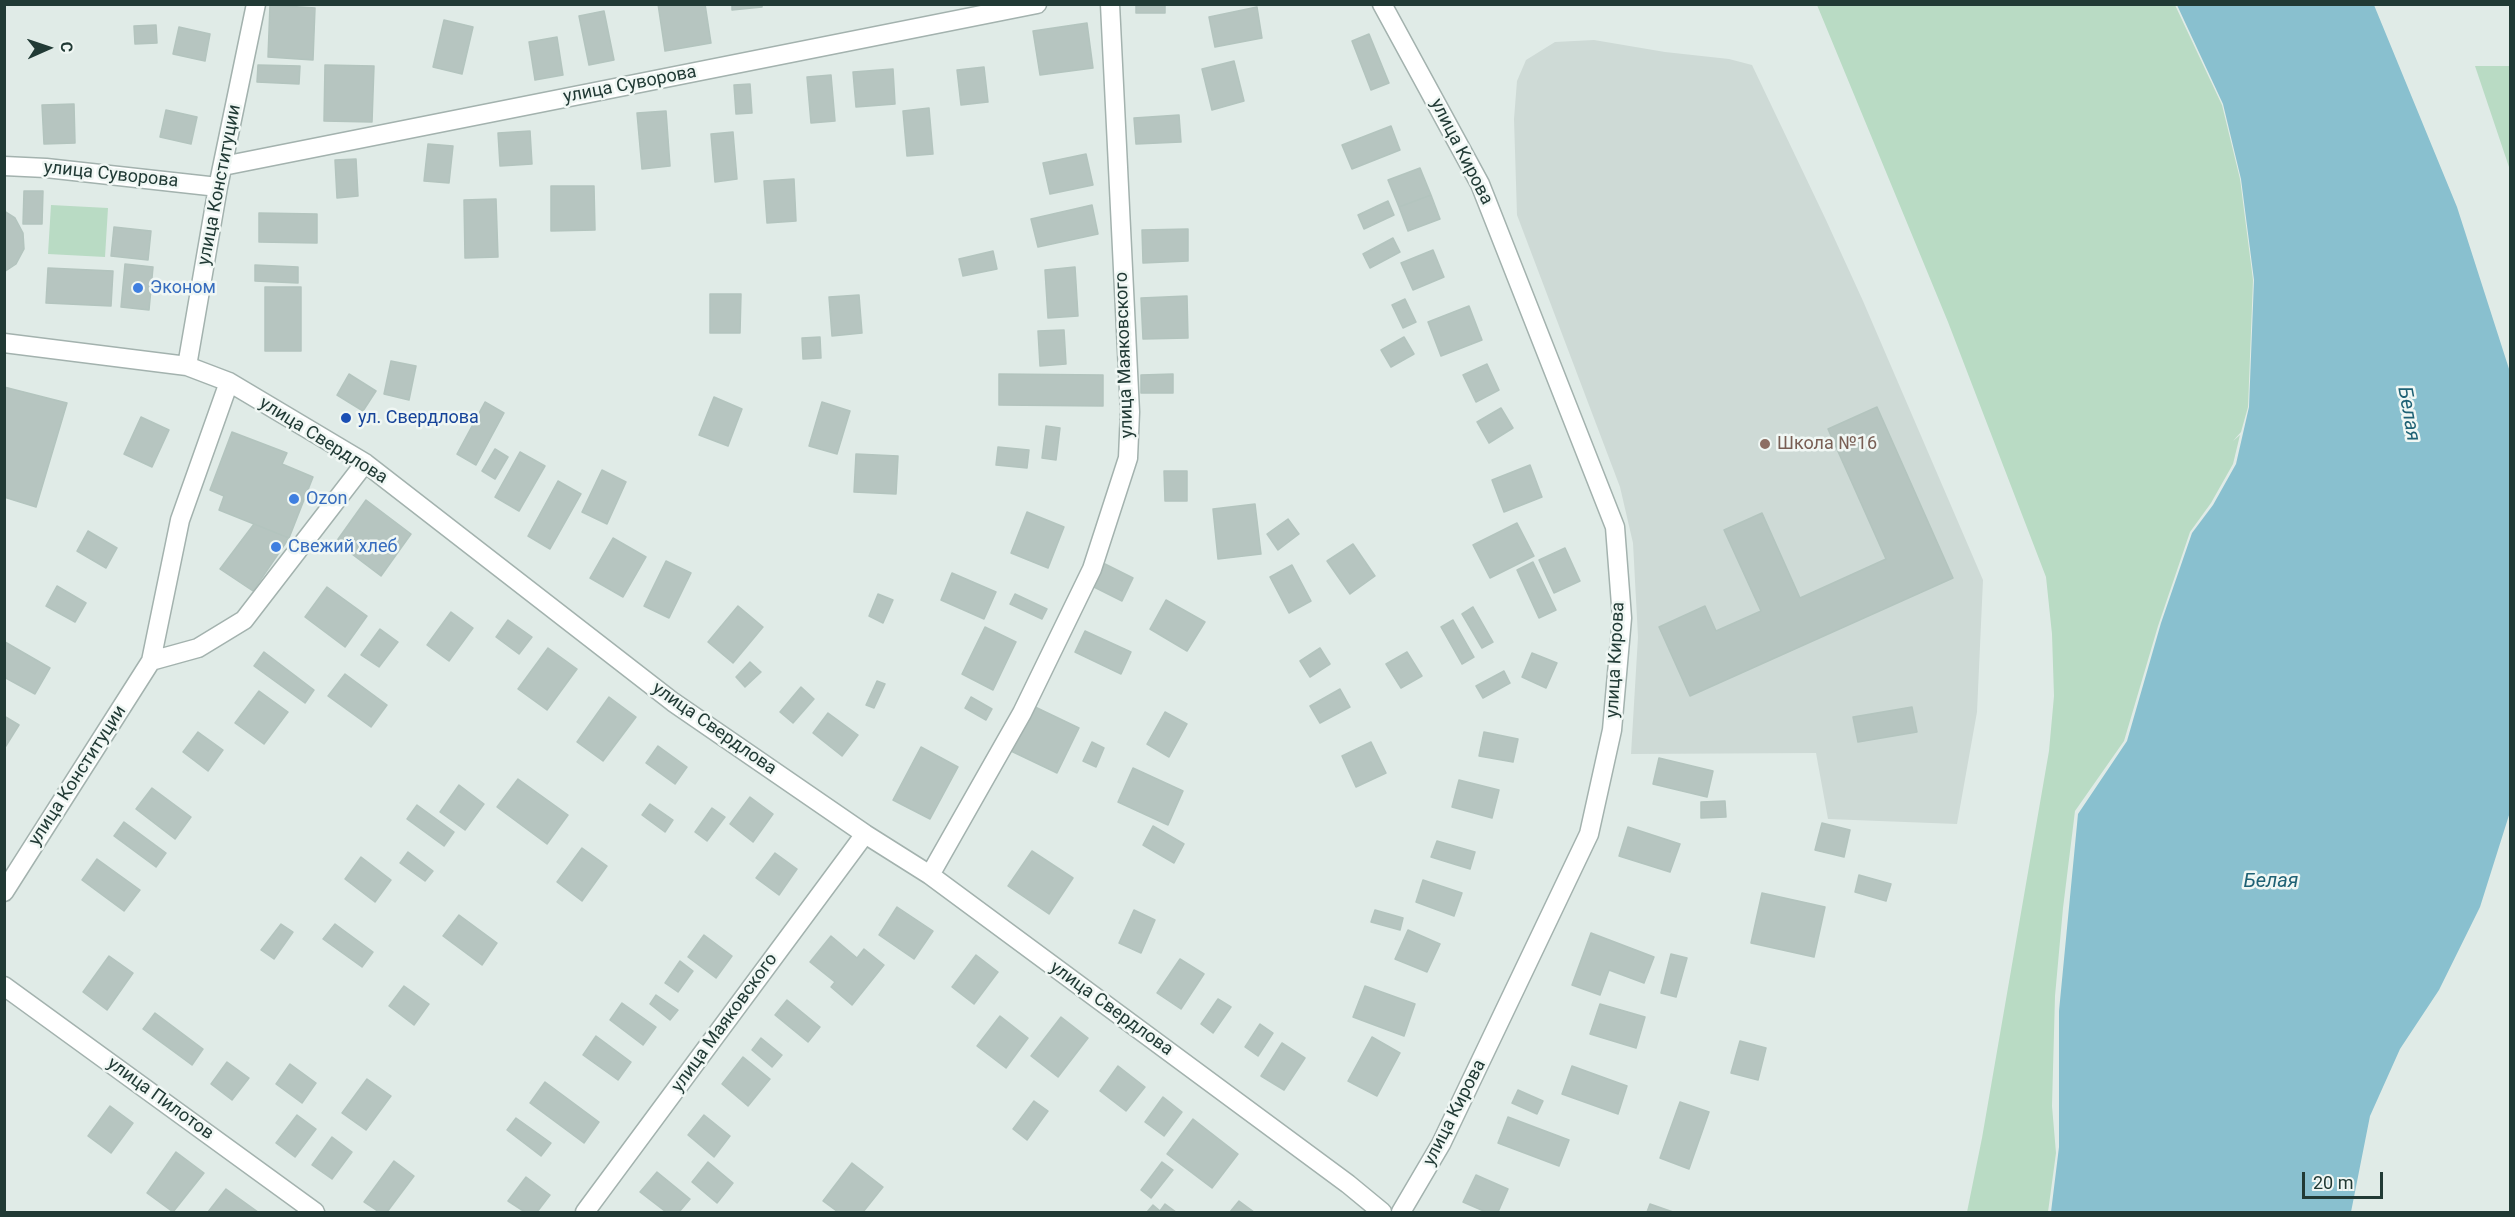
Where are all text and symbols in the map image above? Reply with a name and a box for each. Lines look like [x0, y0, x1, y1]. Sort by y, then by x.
north arrow [18, 18, 78, 78]
text: С [57, 41, 76, 53]
street label: улица Суворова [562, 62, 698, 108]
street label: улица Кирова [1425, 95, 1497, 209]
street label: улица Конституции [194, 103, 246, 267]
street label: улица Суворова [43, 157, 179, 193]
street label: улица Маяковского [1111, 272, 1139, 438]
place label: Эконом [150, 277, 216, 299]
marker: Эконом [131, 281, 145, 295]
water label: Белая [2391, 385, 2425, 443]
street label: улица Свердлова [255, 393, 391, 489]
place label: ул. Свердлова [358, 407, 479, 429]
marker: ул. Свердлова [339, 411, 353, 425]
place label: Школа №16 [1777, 433, 1877, 455]
marker: Школа №16 [1758, 437, 1772, 451]
place label: Ozon [306, 488, 347, 510]
marker: Ozon [287, 492, 301, 506]
place label: Свежий хлеб [288, 536, 397, 558]
marker: Свежий хлеб [269, 540, 283, 554]
street label: улица Кирова [1602, 601, 1630, 719]
street label: улица Свердлова [648, 678, 780, 780]
street label: улица Конституции [25, 702, 131, 850]
water label: Белая [2243, 870, 2299, 894]
street label: улица Маяковского [667, 949, 783, 1097]
street label: улица Свердлова [1045, 957, 1177, 1061]
street label: улица Пилотов [103, 1053, 217, 1145]
street label: улица Кирова [1419, 1056, 1491, 1170]
scale bar [2305, 1160, 2386, 1198]
text: 20 m [2313, 1172, 2353, 1193]

